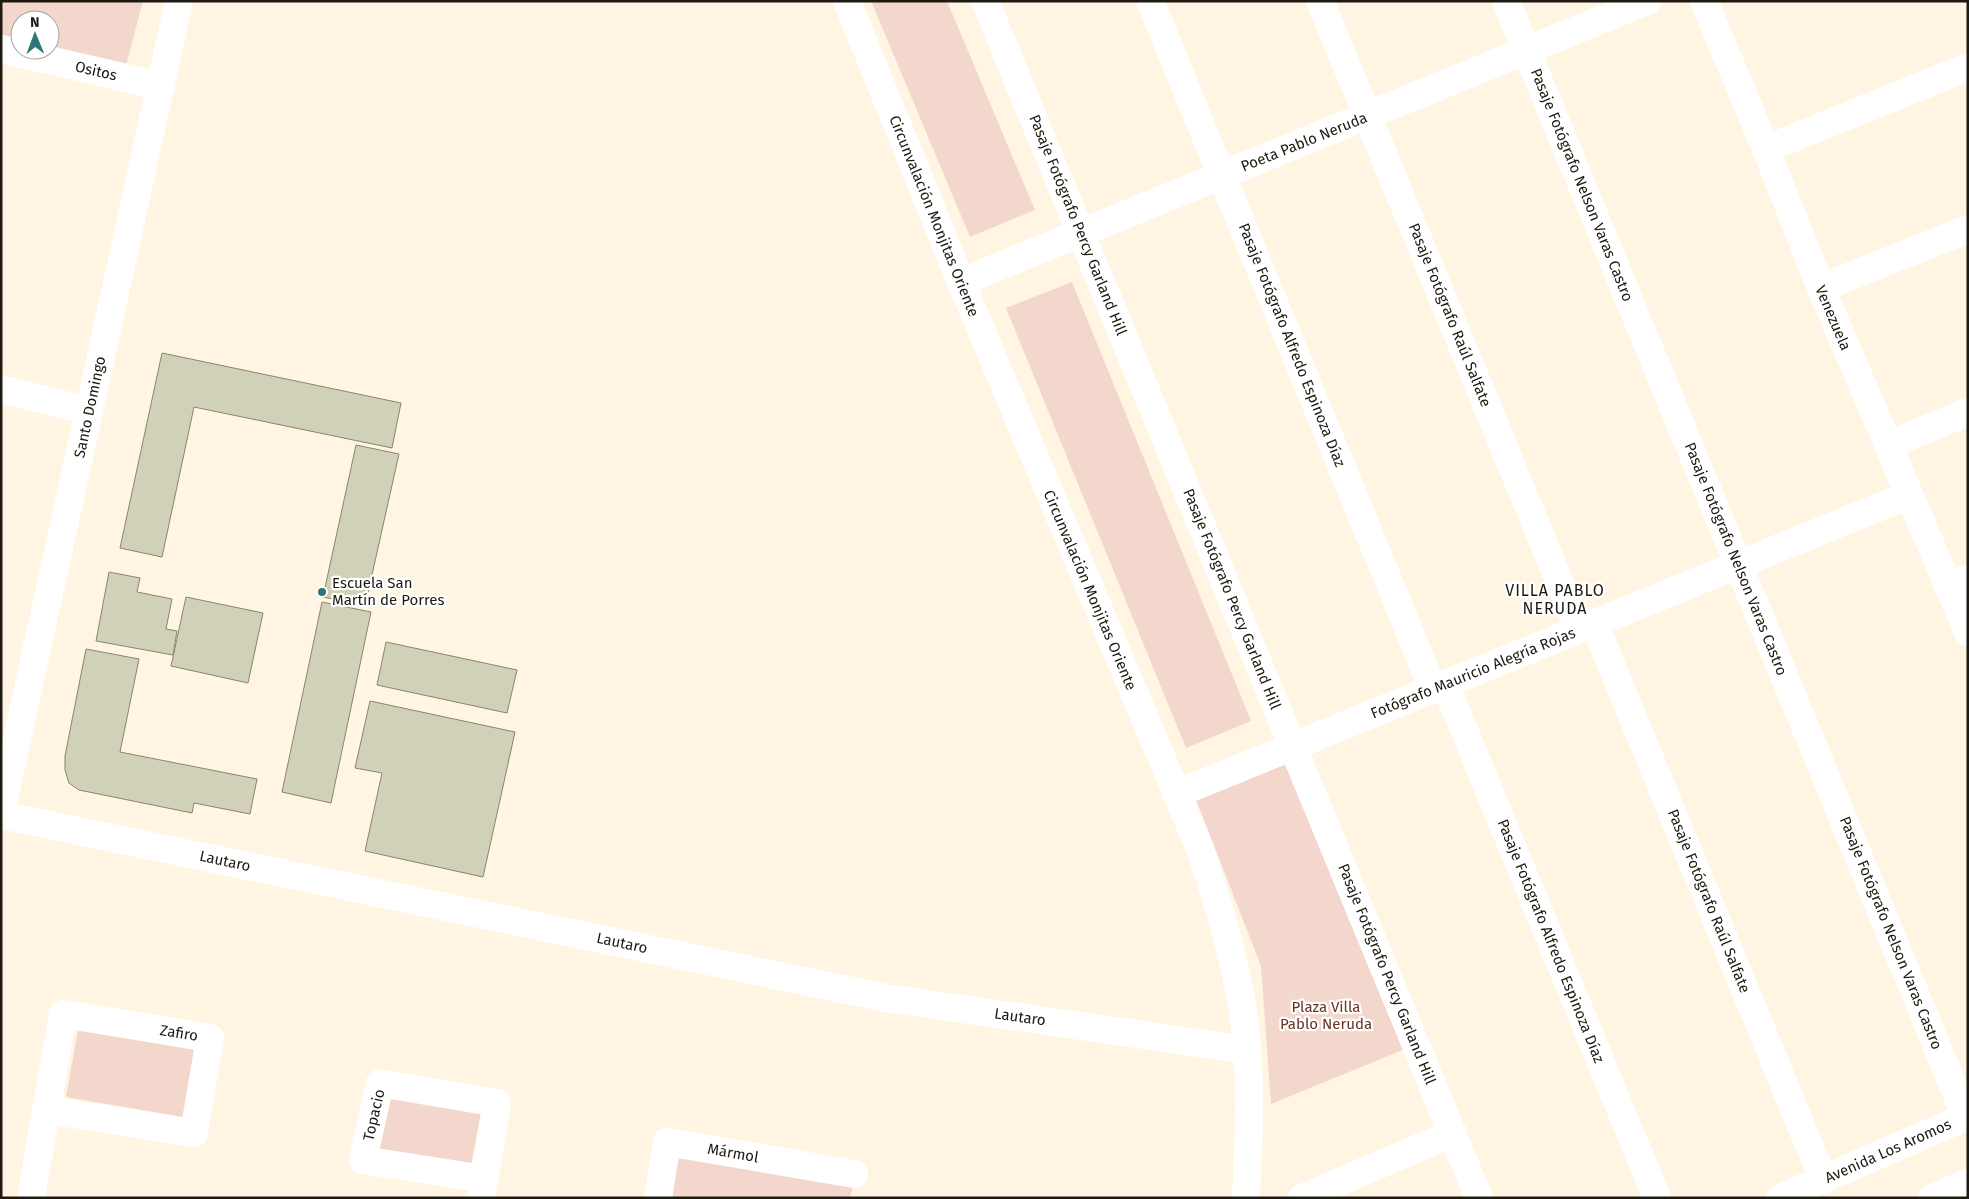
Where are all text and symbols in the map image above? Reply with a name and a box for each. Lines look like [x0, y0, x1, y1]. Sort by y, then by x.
north arrow [10, 10, 60, 60]
text: N [30, 14, 40, 31]
street label: Ositos [73, 57, 119, 85]
street label: Pasaje Fotógrafo Nelson Varas Castro [1527, 66, 1637, 304]
street label: Poeta Pablo Neruda [1238, 108, 1370, 176]
street label: Pasaje Fotógrafo Percy Garland Hill [1025, 112, 1131, 339]
street label: Circunvalación Monjitas Oriente [885, 113, 983, 319]
street label: Pasaje Fotógrafo Alfredo Espinoza Díaz [1235, 220, 1349, 470]
street label: Pasaje Fotógrafo Raúl Salfate [1405, 221, 1495, 409]
street label: Venezuela [1811, 283, 1855, 353]
street label: Santo Domingo [70, 354, 110, 460]
street label: Pasaje Fotógrafo Nelson Varas Castro [1681, 440, 1791, 678]
street label: Pasaje Fotógrafo Percy Garland Hill [1179, 486, 1285, 713]
street label: Circunvalación Monjitas Oriente [1040, 487, 1140, 693]
place label: Escuela San Martín de Porres [332, 574, 445, 609]
district label: VILLA PABLO NERUDA [1505, 581, 1605, 618]
marker: Escuela San Martín de Porres [316, 586, 328, 598]
street label: Fotógrafo Mauricio Alegría Rojas [1368, 624, 1578, 722]
street label: Pasaje Fotógrafo Raúl Salfate [1664, 807, 1754, 995]
street label: Pasaje Fotógrafo Nelson Varas Castro [1836, 814, 1946, 1052]
street label: Pasaje Fotógrafo Alfredo Espinoza Díaz [1494, 816, 1608, 1066]
street label: Lautaro [198, 847, 252, 875]
street label: Pasaje Fotógrafo Percy Garland Hill [1334, 861, 1440, 1088]
street label: Lautaro [595, 929, 649, 957]
park label: Plaza Villa Pablo Neruda [1280, 998, 1372, 1033]
street label: Lautaro [993, 1004, 1047, 1030]
street label: Zafiro [159, 1021, 199, 1045]
street label: Topacio [359, 1087, 389, 1143]
street label: Avenida Los Aromos [1822, 1115, 1954, 1187]
street label: Mármol [706, 1140, 761, 1166]

